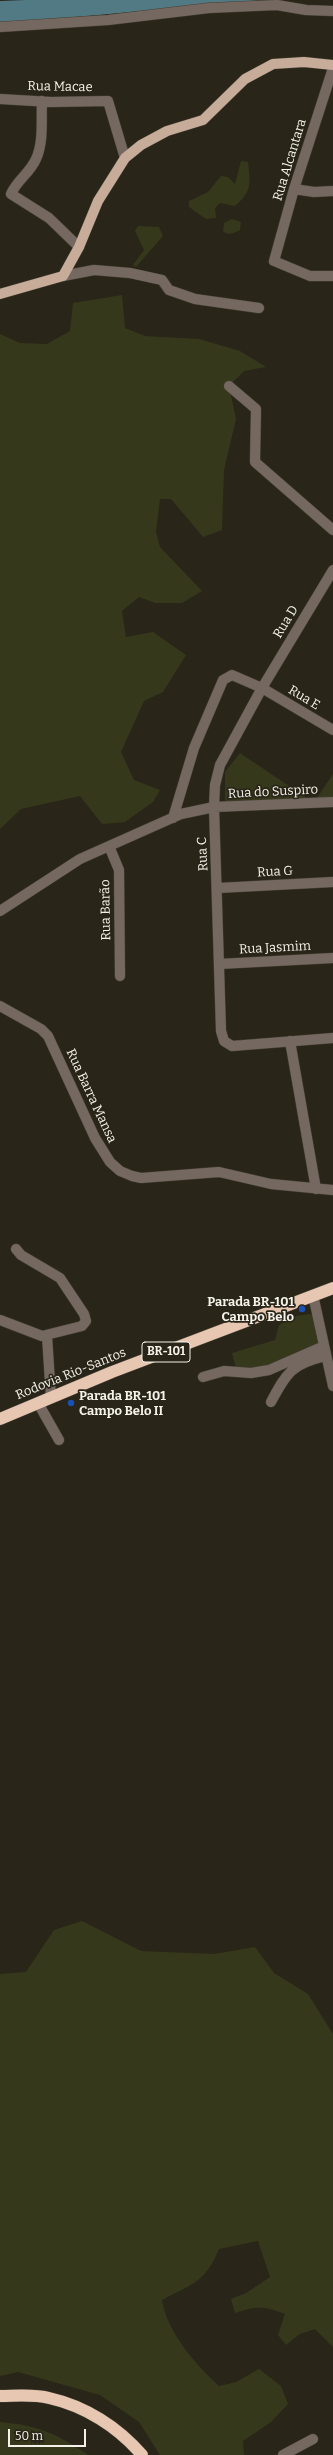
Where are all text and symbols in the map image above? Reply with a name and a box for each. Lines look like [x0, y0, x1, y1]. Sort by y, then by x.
street label: Rua Macae [27, 79, 93, 95]
street label: Rua Alcantara [270, 117, 310, 203]
street label: Rua D [270, 603, 302, 641]
street label: Rua E [285, 683, 323, 713]
street label: Rua do Suspiro [228, 782, 318, 802]
street label: Rua C [194, 836, 212, 872]
street label: Rua G [257, 863, 293, 881]
street label: Rua Barão [98, 879, 114, 941]
street label: Rua Jasmim [239, 938, 311, 958]
street label: Rua Barra Mansa [62, 1047, 120, 1145]
place label: Parada BR-101 Campo Belo [207, 1294, 294, 1325]
marker: Parada BR-101 Campo Belo [297, 1304, 307, 1314]
road number: BR-101 [142, 1342, 190, 1362]
street label: Rodovia Rio-Santos [14, 1345, 128, 1403]
place label: Parada BR-101 Campo Belo II [79, 1388, 166, 1419]
marker: Parada BR-101 Campo Belo II [66, 1398, 76, 1408]
scale bar [10, 2421, 88, 2447]
text: 50 m [15, 2429, 43, 2443]

